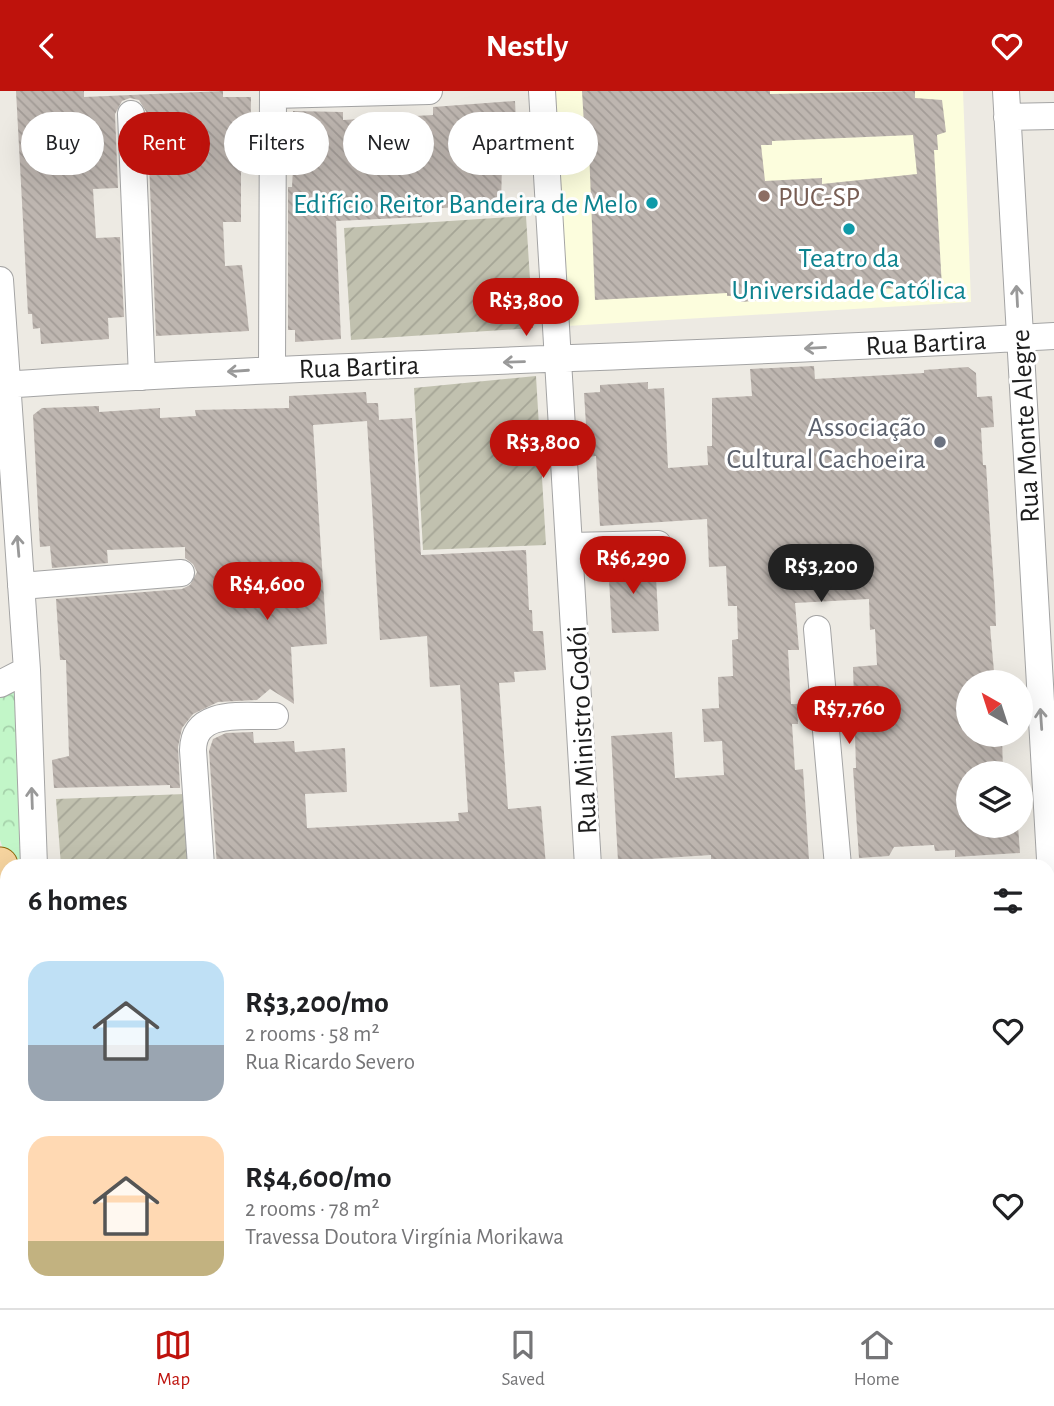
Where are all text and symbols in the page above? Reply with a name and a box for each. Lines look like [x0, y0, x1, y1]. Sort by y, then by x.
icon: back [28, 27, 66, 65]
icon: heart [988, 27, 1026, 65]
text: Nestly [486, 30, 568, 62]
chip: Buy [21, 112, 104, 175]
chip: Rent [118, 112, 210, 175]
chip: Filters [224, 112, 329, 175]
chip: New [343, 112, 434, 175]
chip: Apartment [448, 112, 598, 175]
place label: PUC-SP [778, 184, 860, 212]
marker: PUC-SP [756, 188, 772, 204]
place label: Edifício Reitor Bandeira de Melo [293, 191, 638, 219]
marker: Edifício Reitor Bandeira de Melo [644, 195, 660, 211]
marker: Teatro da Universidade Católica [841, 221, 857, 237]
place label: Teatro da Universidade Católica [731, 245, 967, 305]
pin: R$3,800 [461, 279, 591, 338]
one-way arrow [1010, 285, 1023, 308]
text: R$3,800 [489, 289, 563, 312]
street label: Rua Bartira [865, 327, 987, 361]
street label: Rua Monte Alegre [1007, 328, 1045, 523]
one-way arrow [803, 341, 826, 354]
street label: Rua Bartira [298, 352, 420, 384]
one-way arrow [503, 355, 526, 368]
one-way arrow [226, 365, 249, 378]
place label: Associação Cultural Cachoeira [726, 414, 926, 474]
pin: R$3,800 [478, 421, 608, 480]
text: R$3,800 [506, 431, 580, 454]
marker: Associação Cultural Cachoeira [932, 434, 948, 450]
one-way arrow [11, 536, 24, 558]
pin: R$6,290 [568, 537, 698, 596]
pin: R$3,200 [756, 545, 886, 604]
text: R$6,290 [596, 547, 670, 570]
text: R$3,200 [784, 555, 858, 578]
pin: R$4,600 [202, 563, 332, 622]
text: R$4,600 [229, 573, 305, 596]
street label: Rua Ministro Godói [564, 625, 602, 835]
north arrow [956, 670, 1032, 747]
map controls [956, 670, 1033, 838]
pin: R$7,760 [784, 687, 914, 746]
text: R$7,760 [813, 697, 885, 720]
one-way arrow [1034, 707, 1047, 730]
button: layers [956, 761, 1033, 838]
one-way arrow [26, 787, 39, 810]
icon: filters [989, 882, 1027, 920]
text: 6 homes [28, 886, 128, 916]
text: R$3,200/mo [245, 988, 389, 1018]
icon: home [84, 989, 168, 1073]
icon: heart [989, 1012, 1027, 1050]
text: 2 rooms · 58 m² [245, 1023, 380, 1046]
text: Rua Ricardo Severo [245, 1051, 415, 1074]
text: R$4,600/mo [245, 1163, 391, 1193]
icon: home [84, 1164, 168, 1248]
icon: heart [989, 1187, 1027, 1225]
text: 2 rooms · 78 m² [245, 1198, 380, 1221]
text: Travessa Doutora Virgínia Morikawa [245, 1226, 564, 1249]
tab: Map [154, 1326, 192, 1391]
tab: Saved [501, 1326, 545, 1391]
tab: Home [854, 1326, 900, 1391]

